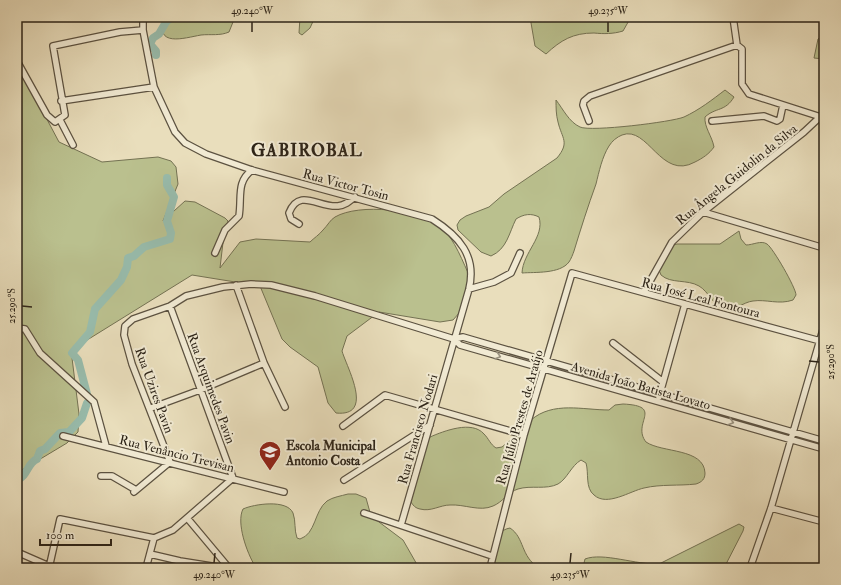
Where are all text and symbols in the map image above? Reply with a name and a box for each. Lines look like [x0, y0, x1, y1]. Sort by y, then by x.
text: 49.240°W [231, 5, 274, 17]
text: 49.235°W [588, 5, 629, 17]
street label: Rua Ângela Guidolin da Silva [672, 120, 801, 229]
district label: GABIROBAL [251, 140, 363, 161]
street label: Rua Victor Tosin [301, 166, 391, 204]
street label: Rua José Leal Fontoura [640, 274, 762, 322]
text: 25.290°S [6, 288, 18, 324]
street label: Rua Arquimedes Pavin [184, 331, 239, 446]
text: 25.290°S [825, 344, 837, 380]
street label: Rua Uzires Pavin [131, 345, 177, 436]
street label: Rua Júlio Prestes de Araújo [493, 348, 547, 487]
one-way arrow [494, 351, 501, 360]
street label: Avenida João Batista Lovato [568, 358, 712, 414]
street label: Rua Francisco Nodari [395, 372, 441, 486]
one-way arrow [727, 417, 734, 426]
street label: Rua Venâncio Trevisan [118, 432, 236, 476]
place label: Escola Municipal Antonio Costa [285, 438, 376, 469]
school or university icon: Escola Municipal Antonio Costa [257, 439, 283, 472]
scale bar [40, 521, 111, 547]
text: 100 m [46, 528, 75, 543]
text: 49.240°W [193, 569, 236, 581]
text: 49.235°W [550, 569, 591, 581]

